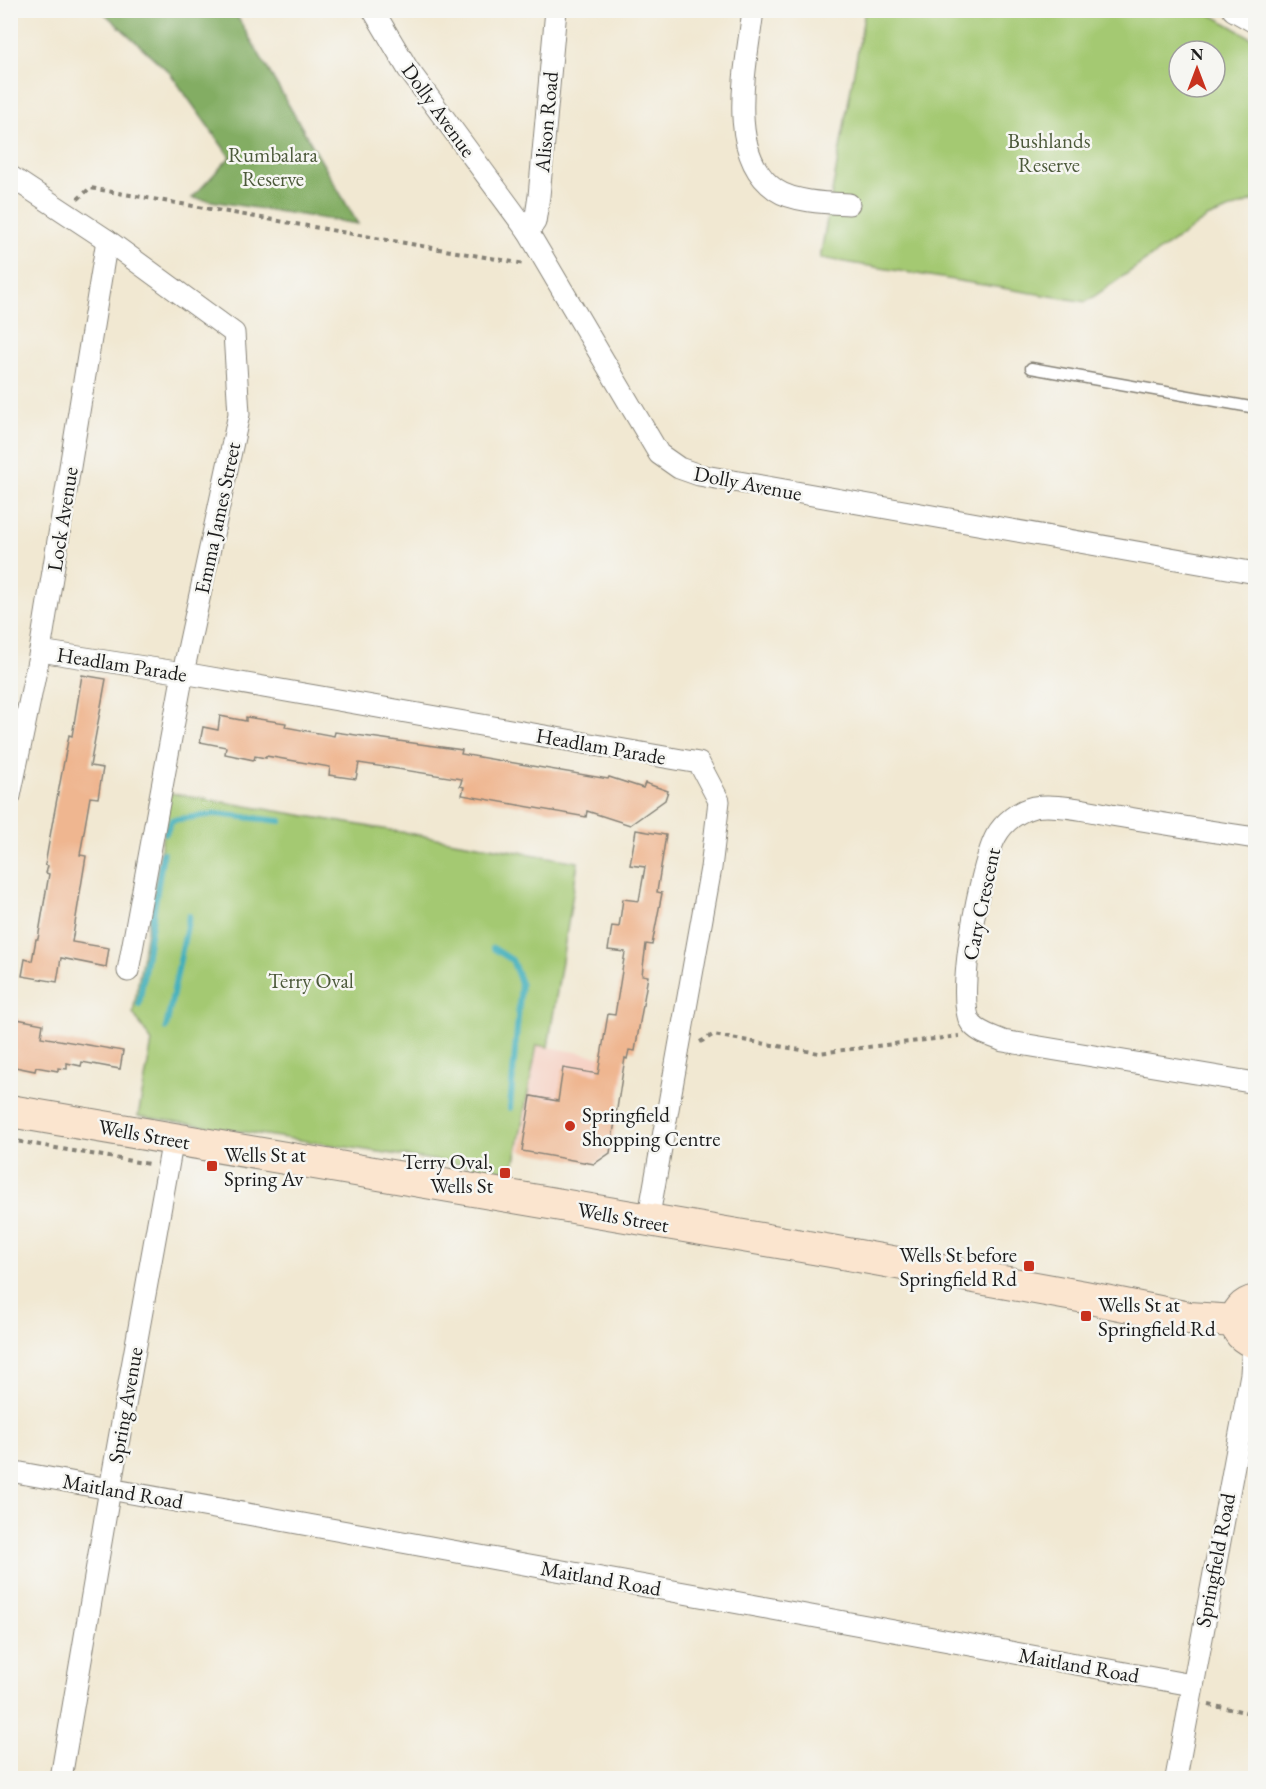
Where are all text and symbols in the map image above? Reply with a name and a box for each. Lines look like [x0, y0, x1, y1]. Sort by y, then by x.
north arrow [1167, 39, 1227, 99]
text: N [1191, 44, 1204, 65]
street label: Dolly Avenue [396, 58, 482, 162]
street label: Alison Road [528, 70, 564, 175]
park label: Bushlands Reserve [1008, 127, 1091, 178]
park label: Rumbalara Reserve [228, 141, 319, 192]
street label: Emma James Street [188, 439, 246, 596]
street label: Dolly Avenue [692, 459, 804, 507]
street label: Lock Avenue [40, 465, 84, 573]
street label: Headlam Parade [55, 640, 189, 688]
street label: Headlam Parade [534, 721, 668, 771]
street label: Cary Crescent [956, 845, 1006, 963]
park label: Terry Oval [268, 967, 354, 994]
place label: Springfield Shopping Centre [582, 1101, 720, 1152]
street label: Wells Street [96, 1113, 192, 1155]
marker: Springfield Shopping Centre [563, 1119, 577, 1133]
place label: Wells St at Spring Av [224, 1141, 306, 1192]
place label: Terry Oval, Wells St [402, 1148, 493, 1199]
marker: Wells St at Spring Av [205, 1159, 219, 1173]
marker: Terry Oval, Wells St [498, 1166, 512, 1180]
street label: Wells Street [575, 1196, 671, 1238]
place label: Wells St before Springfield Rd [899, 1241, 1017, 1292]
marker: Wells St before Springfield Rd [1022, 1259, 1036, 1273]
place label: Wells St at Springfield Rd [1098, 1291, 1216, 1342]
marker: Wells St at Springfield Rd [1079, 1309, 1093, 1323]
street label: Spring Avenue [102, 1345, 148, 1465]
street label: Maitland Road [61, 1467, 186, 1515]
street label: Springfield Road [1189, 1490, 1241, 1629]
street label: Maitland Road [539, 1554, 664, 1602]
street label: Maitland Road [1017, 1641, 1142, 1689]

